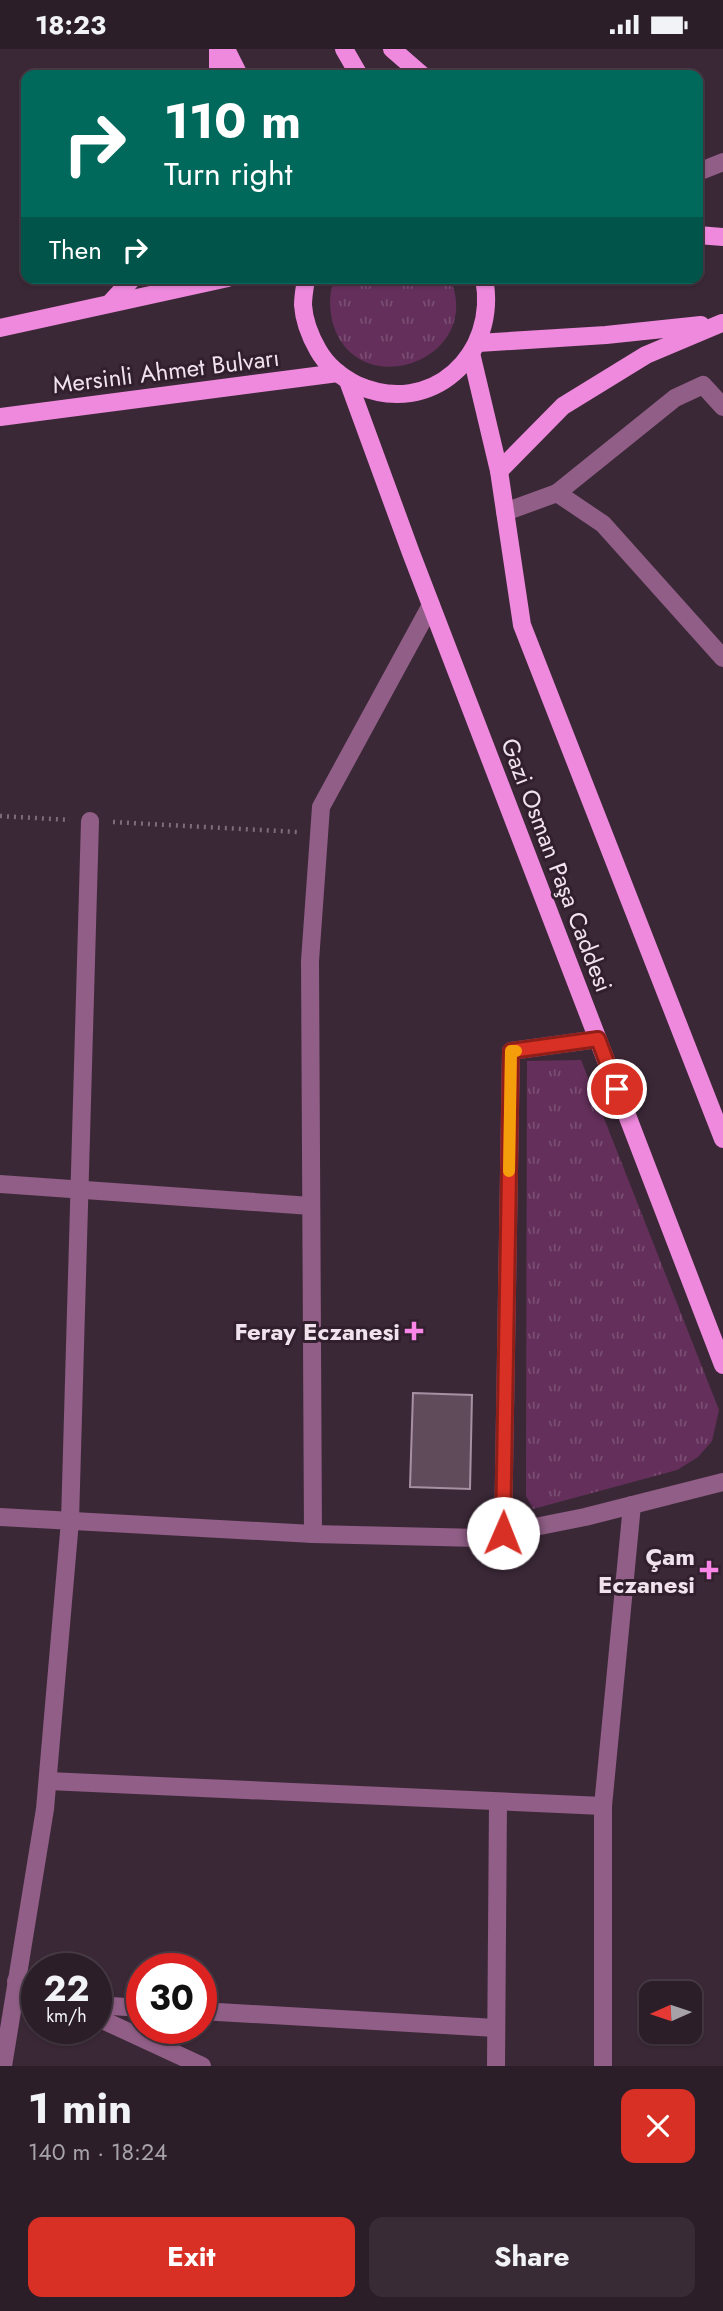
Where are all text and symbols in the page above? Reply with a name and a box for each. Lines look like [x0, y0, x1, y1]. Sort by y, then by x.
text: 18:23 [35, 6, 106, 44]
text: 110 m [164, 86, 301, 156]
icon: right [49, 98, 140, 189]
text: Turn right [164, 151, 293, 197]
text: Then [49, 231, 102, 269]
icon: right [116, 231, 154, 269]
street label: Mersinli Ahmet Bulvarı [51, 340, 281, 402]
street label: Gazi Osman Paşa Caddesi [492, 733, 622, 997]
pin [587, 1059, 647, 1119]
icon: arrive [598, 1070, 636, 1108]
place label: Feray Eczanesi [234, 1314, 400, 1349]
marker: Feray Eczanesi [406, 1323, 422, 1339]
position arrow [466, 1496, 540, 1570]
place label: Çam Eczanesi [598, 1539, 695, 1602]
marker: Çam Eczanesi [701, 1562, 717, 1578]
speed limit sign: 30 [126, 1953, 217, 2044]
text: 22 [44, 1964, 89, 2014]
north arrow [639, 1981, 702, 2044]
map controls [639, 1981, 702, 2044]
text: km/h [46, 2003, 87, 2029]
text: 1 min [28, 2078, 132, 2139]
button: close [621, 2089, 695, 2163]
text: 140 m · 18:24 [28, 2135, 167, 2169]
button: Exit [28, 2217, 355, 2297]
button: Share [369, 2217, 695, 2297]

